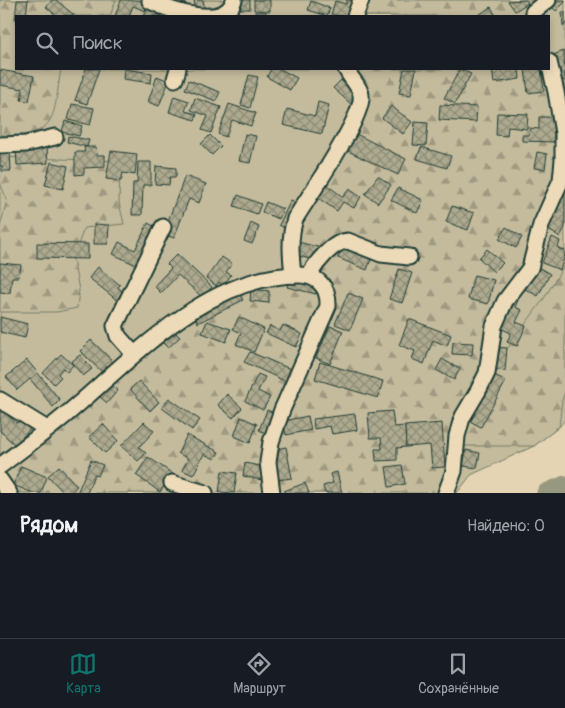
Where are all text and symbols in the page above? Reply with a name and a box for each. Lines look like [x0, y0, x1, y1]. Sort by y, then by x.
search box [15, 15, 550, 70]
icon: search [33, 29, 61, 57]
text: Поиск [73, 31, 123, 55]
text: Рядом [20, 512, 78, 539]
text: Найдено: 0 [467, 516, 545, 536]
tab: Карта [66, 650, 101, 697]
tab: Маршрут [233, 650, 286, 697]
tab: Сохранённые [418, 650, 499, 697]

